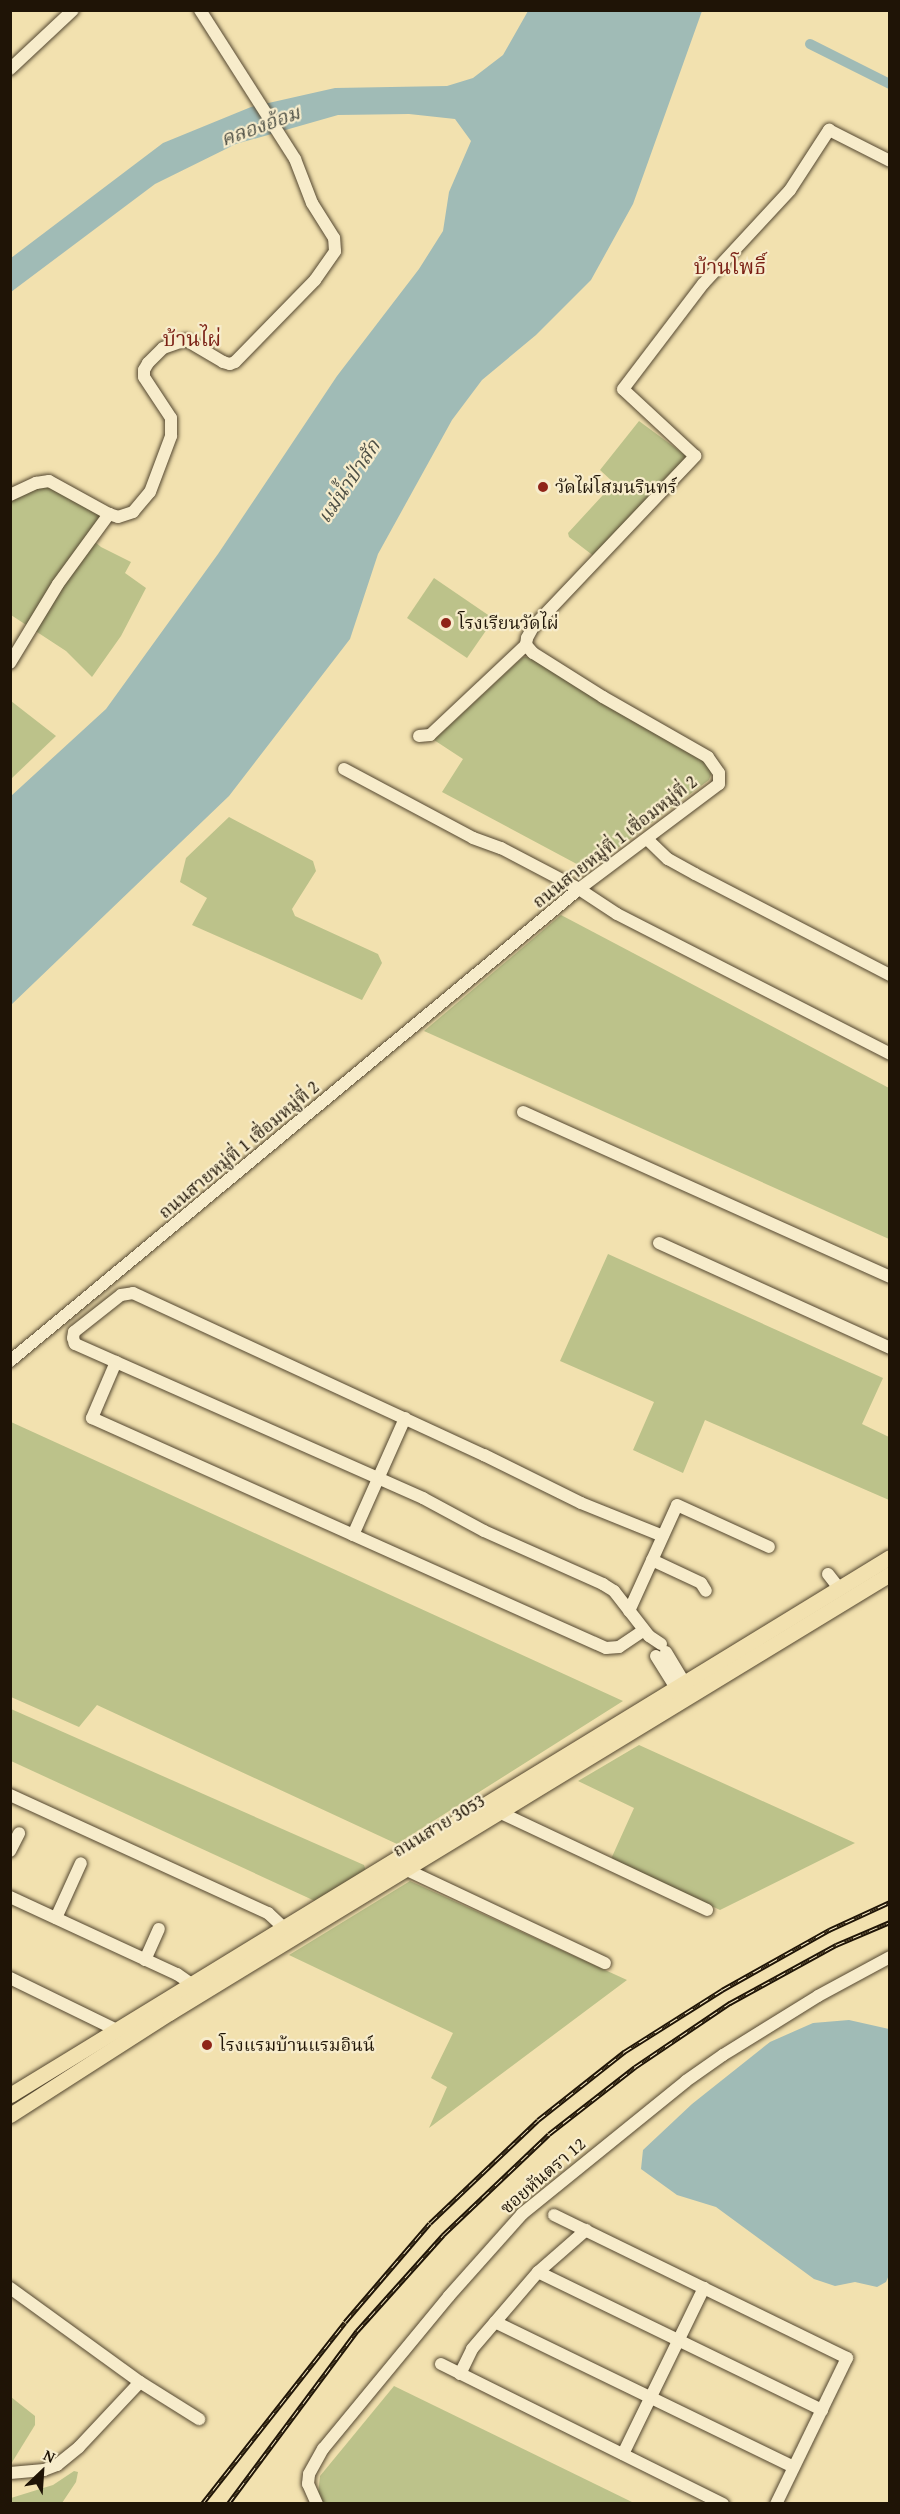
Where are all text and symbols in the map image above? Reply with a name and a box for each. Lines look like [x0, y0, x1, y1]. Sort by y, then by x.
water label: คลองอ้อม [217, 100, 303, 150]
district label: บ้านโพธิ์ [694, 254, 766, 280]
district label: บ้านไผ่ [163, 326, 221, 352]
water label: แม่น้ำป่าสัก [311, 435, 385, 527]
place label: วัดไผ่โสมนรินทร์ [555, 476, 677, 498]
marker: วัดไผ่โสมนรินทร์ [536, 480, 550, 494]
place label: โรงเรียนวัดไผ่ [458, 612, 559, 634]
marker: โรงเรียนวัดไผ่ [439, 616, 453, 630]
street label: ถนนสายหมู่ที่ 1 เชื่อมหมู่ที่ 2 [528, 771, 702, 913]
street label: ถนนสายหมู่ที่ 1 เชื่อมหมู่ที่ 2 [154, 1076, 324, 1224]
street label: ถนนสาย 3053 [389, 1790, 489, 1862]
place label: โรงแรมบ้านแรมอินน์ [219, 2034, 375, 2056]
marker: โรงแรมบ้านแรมอินน์ [200, 2038, 214, 2052]
street label: ซอยหันตรา 12 [496, 2133, 590, 2219]
north arrow [12, 2442, 72, 2502]
text: N [40, 2443, 60, 2469]

